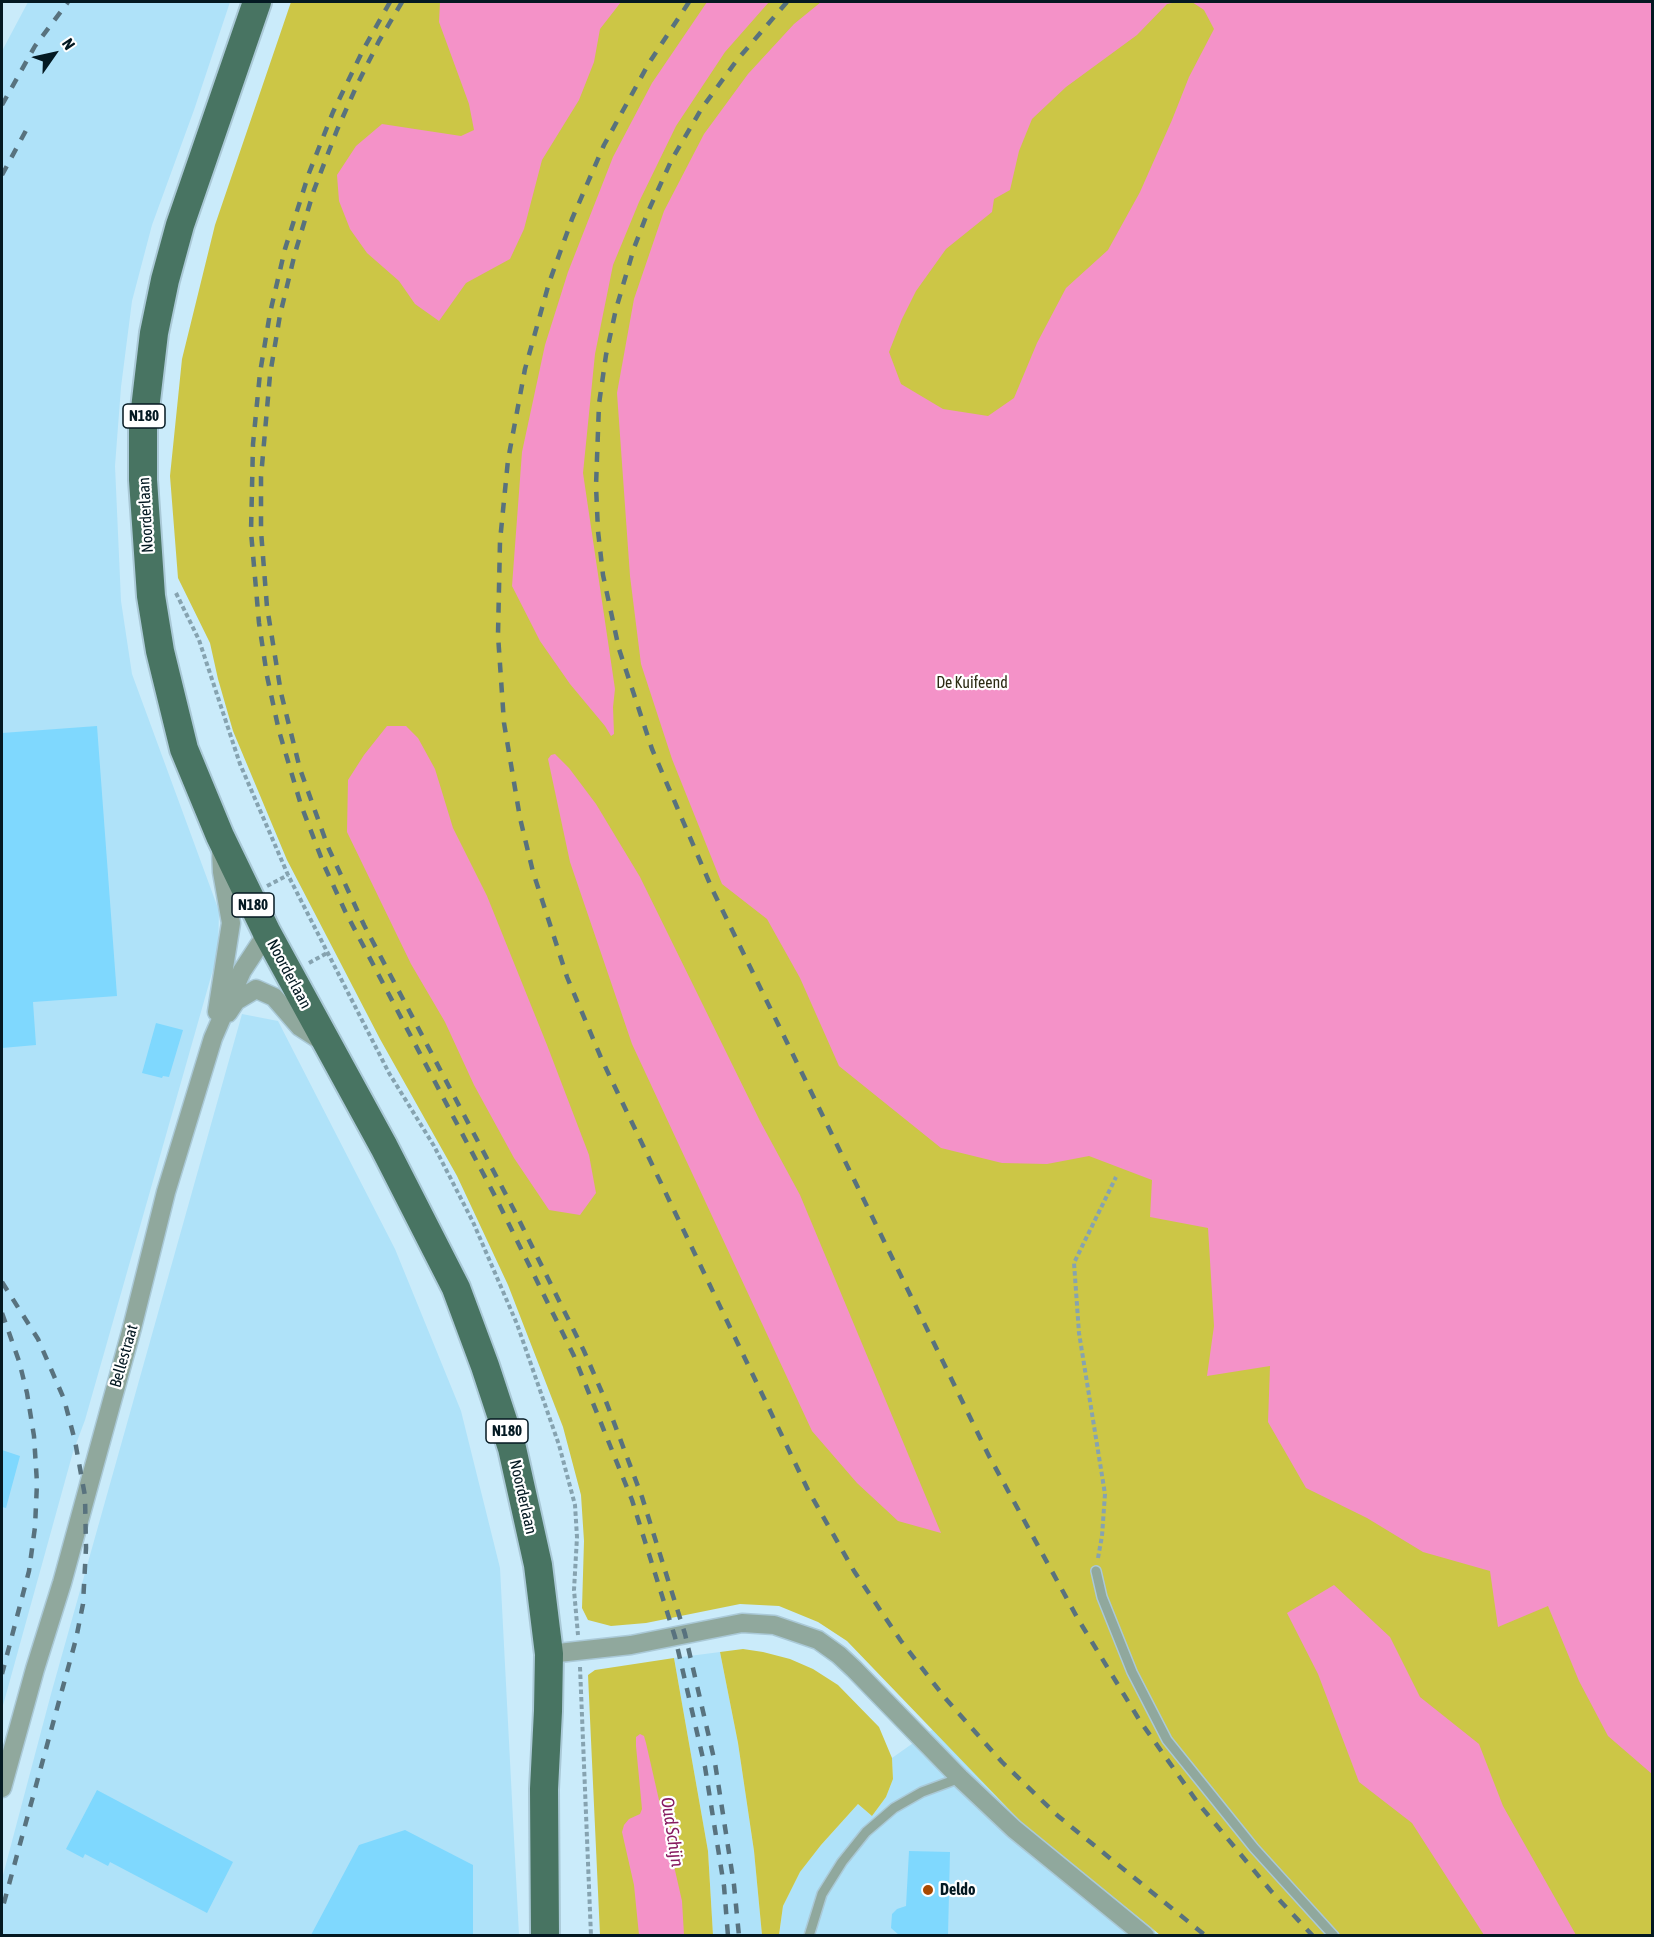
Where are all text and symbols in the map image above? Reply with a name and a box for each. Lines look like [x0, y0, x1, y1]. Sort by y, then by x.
north arrow [24, 24, 84, 84]
text: N [59, 35, 79, 53]
road number: N180 [123, 404, 165, 428]
street label: Noorderlaan [134, 477, 158, 553]
park label: De Kuifeend [936, 673, 1008, 693]
road number: N180 [232, 893, 274, 917]
street label: Noorderlaan [263, 936, 315, 1012]
street label: Bellestraat [106, 1322, 142, 1390]
road number: N180 [486, 1419, 528, 1443]
street label: Noorderlaan [505, 1458, 541, 1536]
water label: Oud Schijn [656, 1796, 688, 1868]
place label: Deldo [940, 1880, 975, 1900]
marker: Deldo [921, 1883, 935, 1897]

